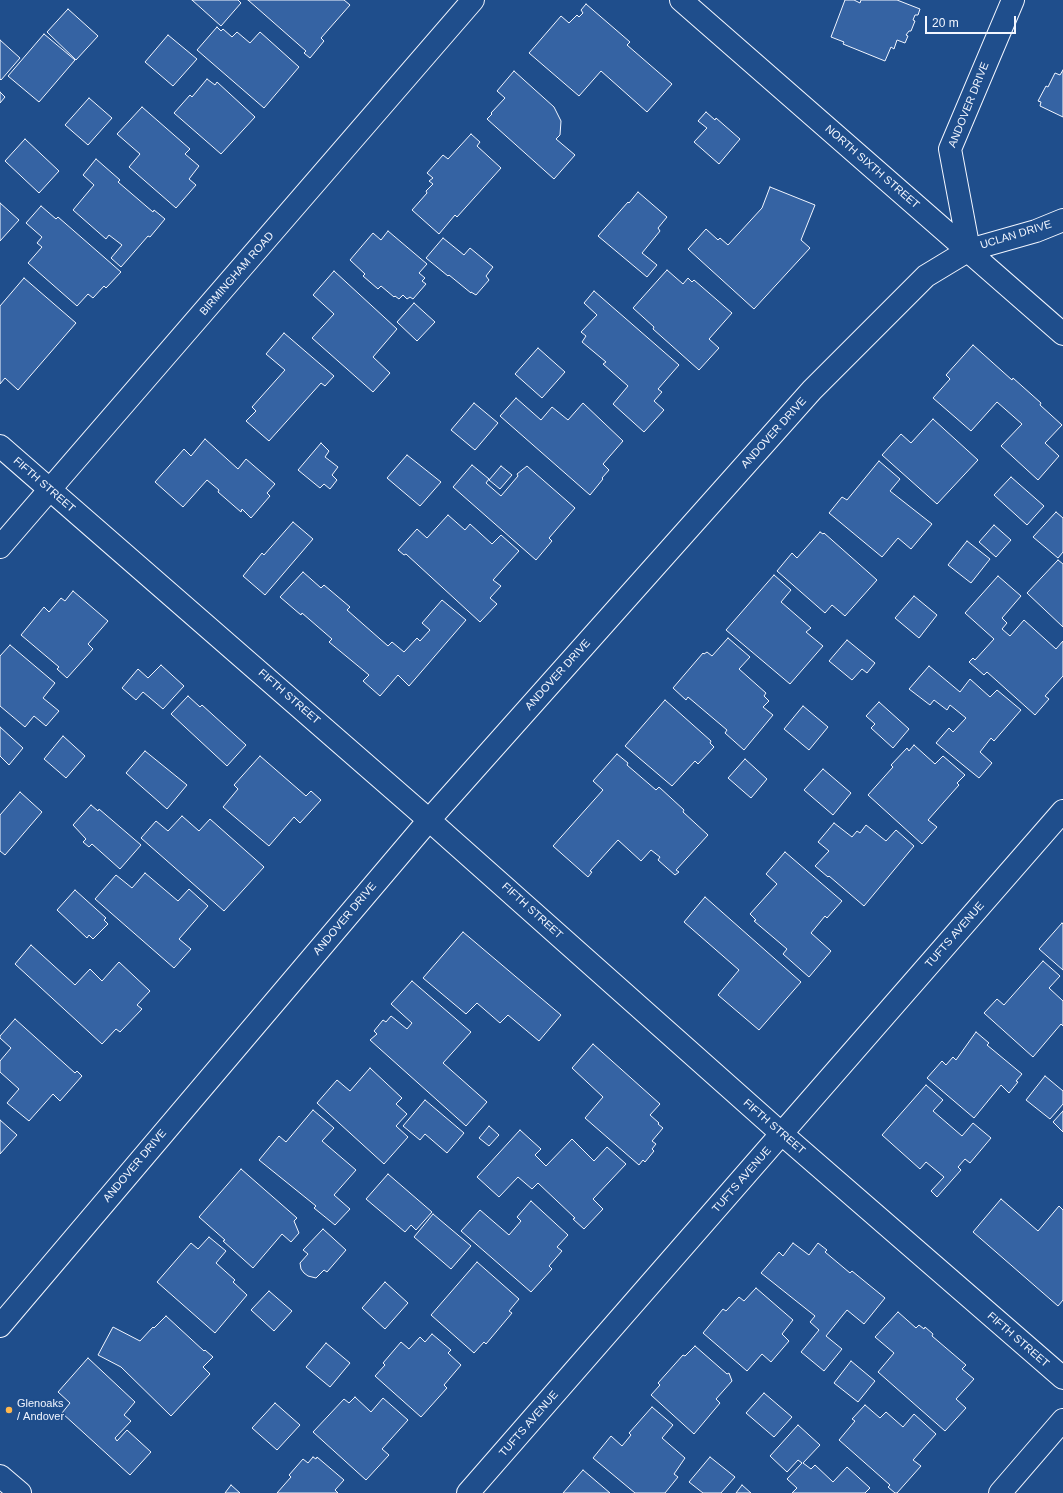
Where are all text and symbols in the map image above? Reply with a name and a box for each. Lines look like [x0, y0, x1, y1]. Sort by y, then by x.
scale bar [927, 8, 1018, 34]
text: 20 m [932, 16, 959, 30]
street label: ANDOVER DRIVE [946, 60, 992, 150]
street label: NORTH SIXTH STREET [822, 122, 922, 212]
street label: UCLAN DRIVE [979, 218, 1053, 252]
street label: BIRMINGHAM ROAD [197, 230, 277, 318]
street label: ANDOVER DRIVE [739, 395, 809, 471]
street label: FIFTH STREET [10, 455, 78, 515]
street label: ANDOVER DRIVE [523, 637, 593, 713]
street label: FIFTH STREET [255, 667, 323, 727]
street label: ANDOVER DRIVE [311, 880, 379, 958]
street label: FIFTH STREET [499, 880, 565, 942]
street label: TUFTS AVENUE [923, 899, 987, 971]
street label: FIFTH STREET [740, 1097, 808, 1157]
street label: ANDOVER DRIVE [101, 1127, 169, 1205]
street label: TUFTS AVENUE [710, 1144, 774, 1216]
street label: FIFTH STREET [984, 1310, 1052, 1370]
street label: TUFTS AVENUE [497, 1388, 561, 1460]
place label: Glenoaks / Andover [17, 1397, 64, 1423]
marker: Glenoaks / Andover [4, 1405, 14, 1415]

